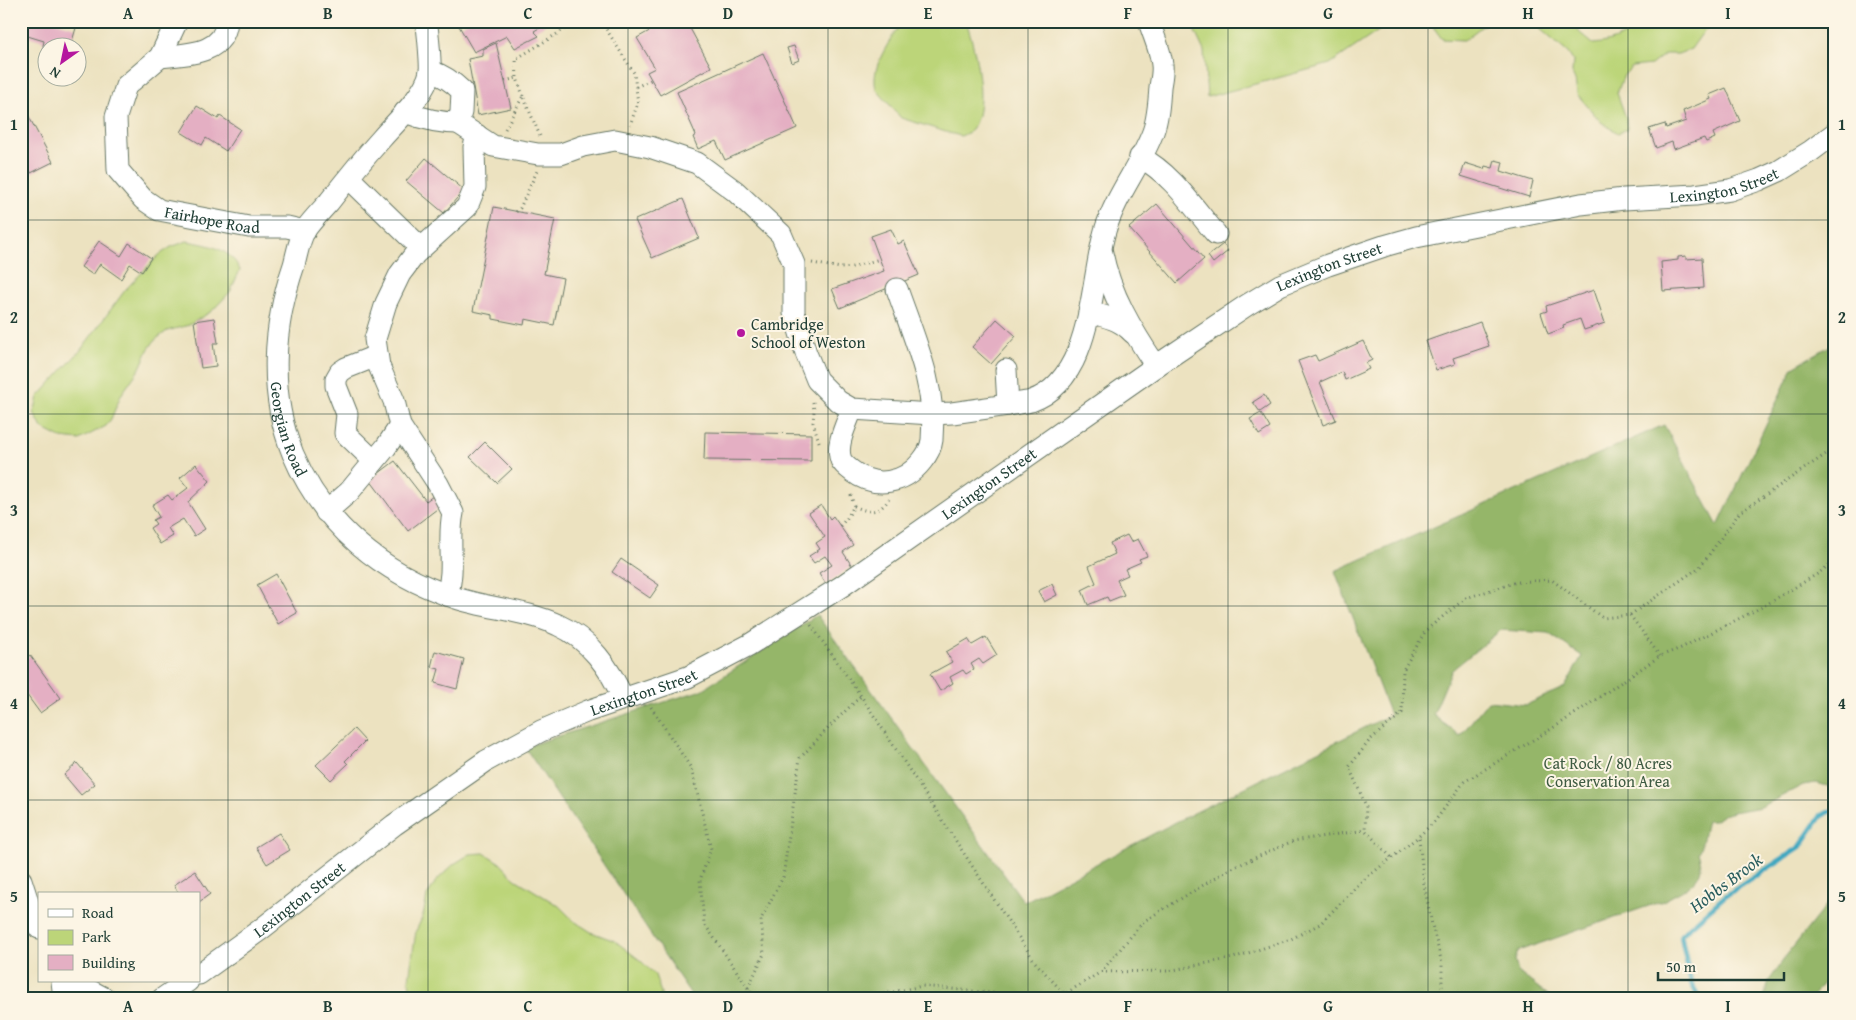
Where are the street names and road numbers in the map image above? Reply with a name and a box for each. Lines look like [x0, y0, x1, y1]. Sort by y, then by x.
street label: Lexington Street [1669, 161, 1783, 208]
street label: Fairhope Road [163, 199, 260, 239]
street label: Lexington Street [1272, 235, 1386, 297]
street label: Georgian Road [265, 381, 314, 481]
street label: Lexington Street [936, 441, 1042, 525]
street label: Lexington Street [587, 662, 702, 721]
street label: Lexington Street [248, 855, 351, 943]

